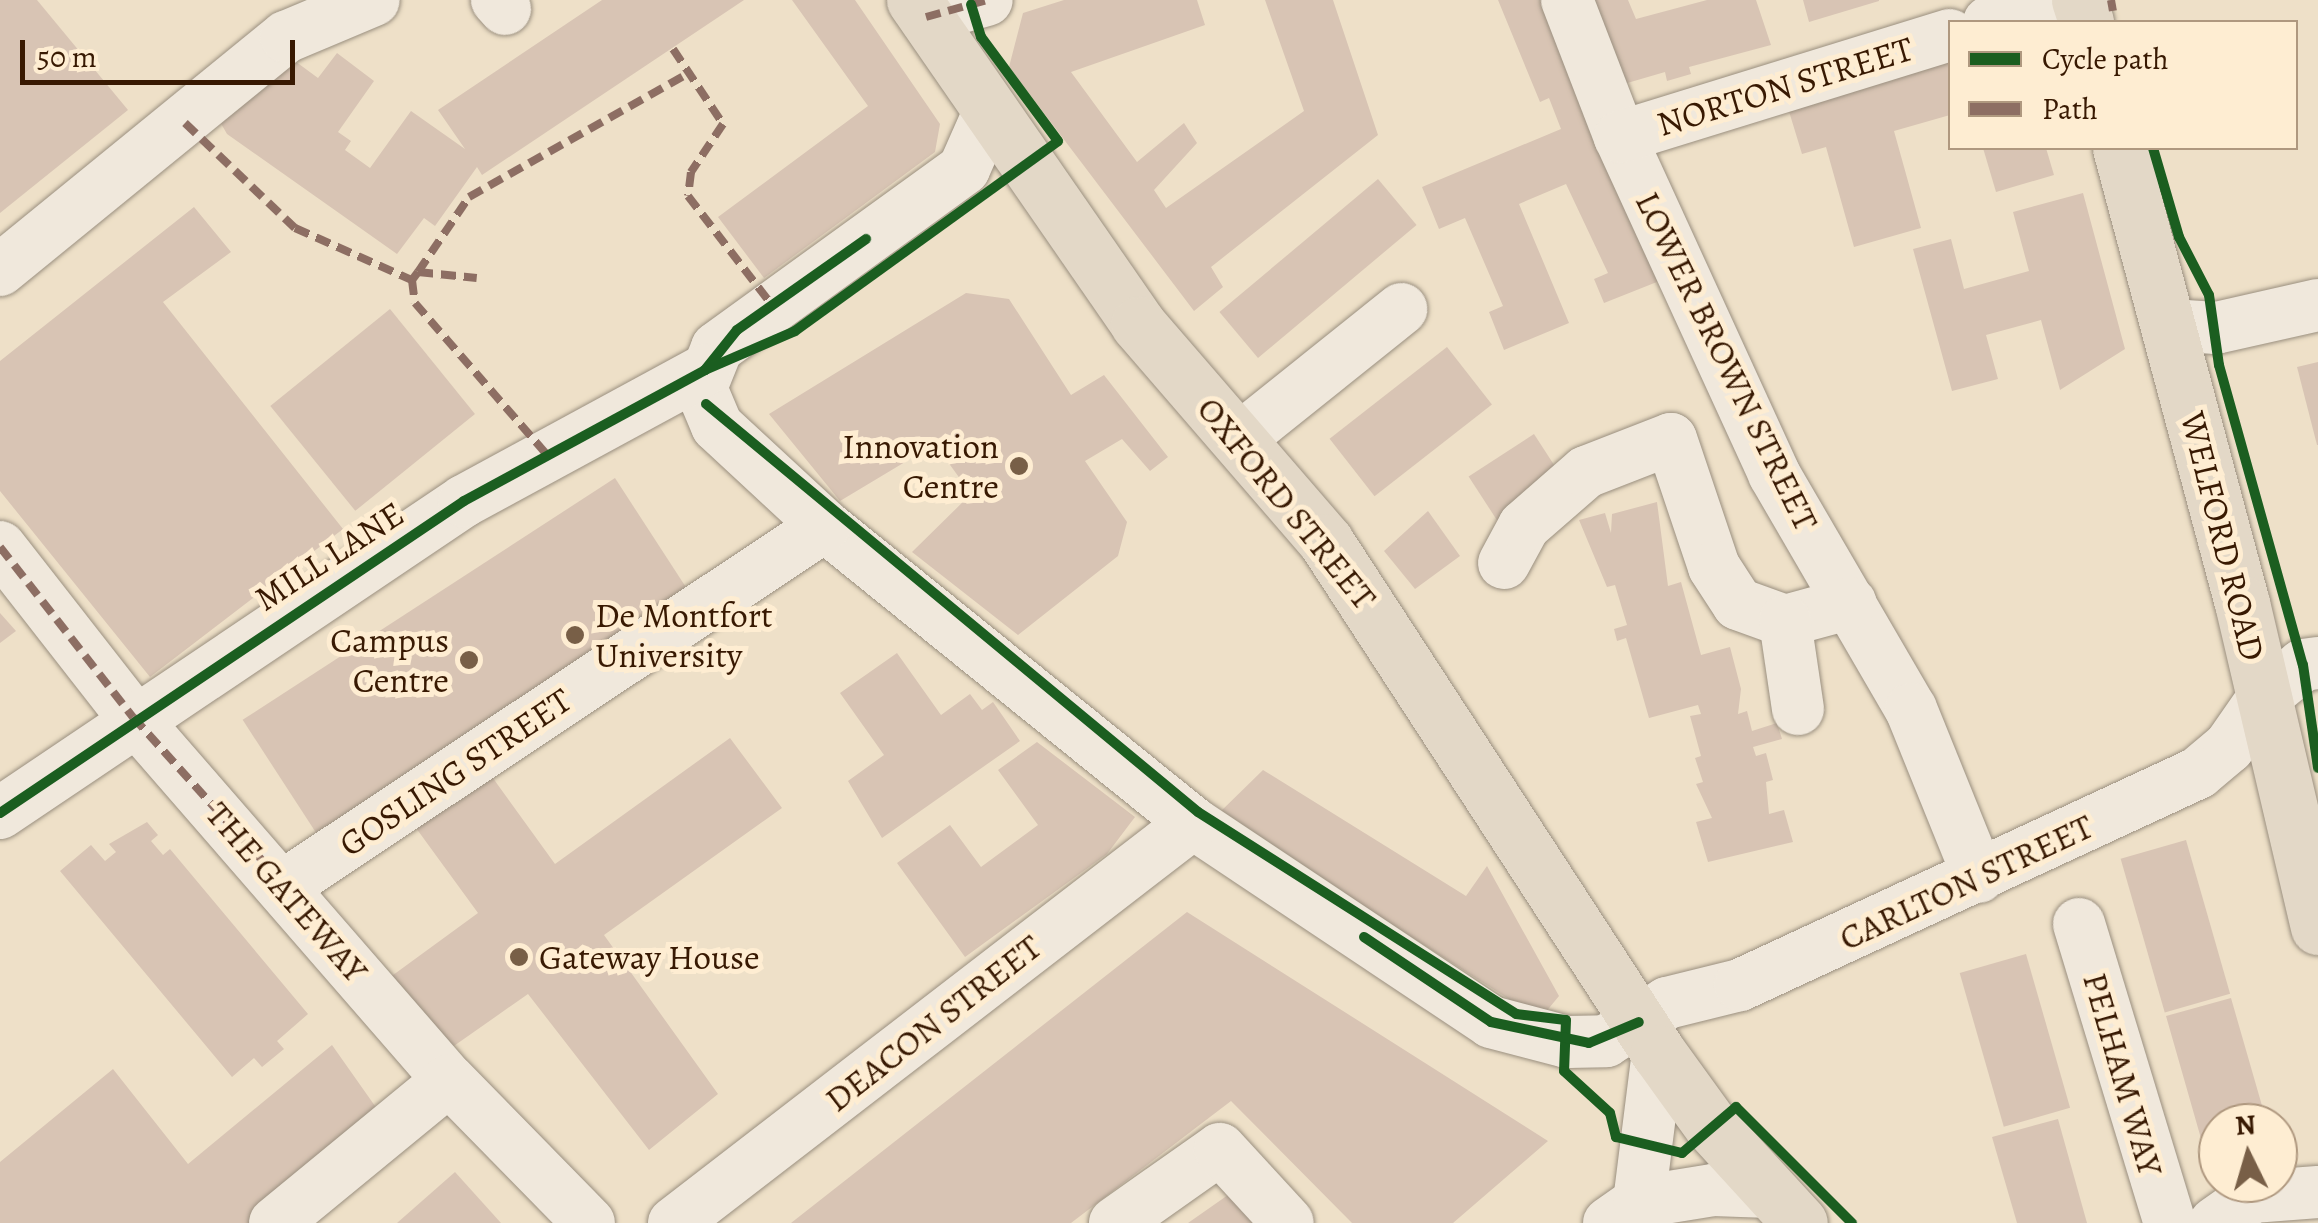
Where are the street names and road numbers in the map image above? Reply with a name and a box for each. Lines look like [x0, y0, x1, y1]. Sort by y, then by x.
street label: NORTON STREET [1652, 27, 1918, 145]
street label: LOWER BROWN STREET [1627, 185, 1827, 537]
street label: OXFORD STREET [1189, 388, 1385, 618]
street label: WELFORD ROAD [2172, 407, 2274, 665]
street label: MILL LANE [247, 492, 411, 620]
street label: GOSLING STREET [331, 679, 579, 865]
street label: THE GATEWAY [197, 793, 377, 991]
street label: CARLTON STREET [1833, 805, 2099, 959]
street label: DEACON STREET [817, 926, 1049, 1120]
street label: PELHAM WAY [2074, 968, 2172, 1180]

